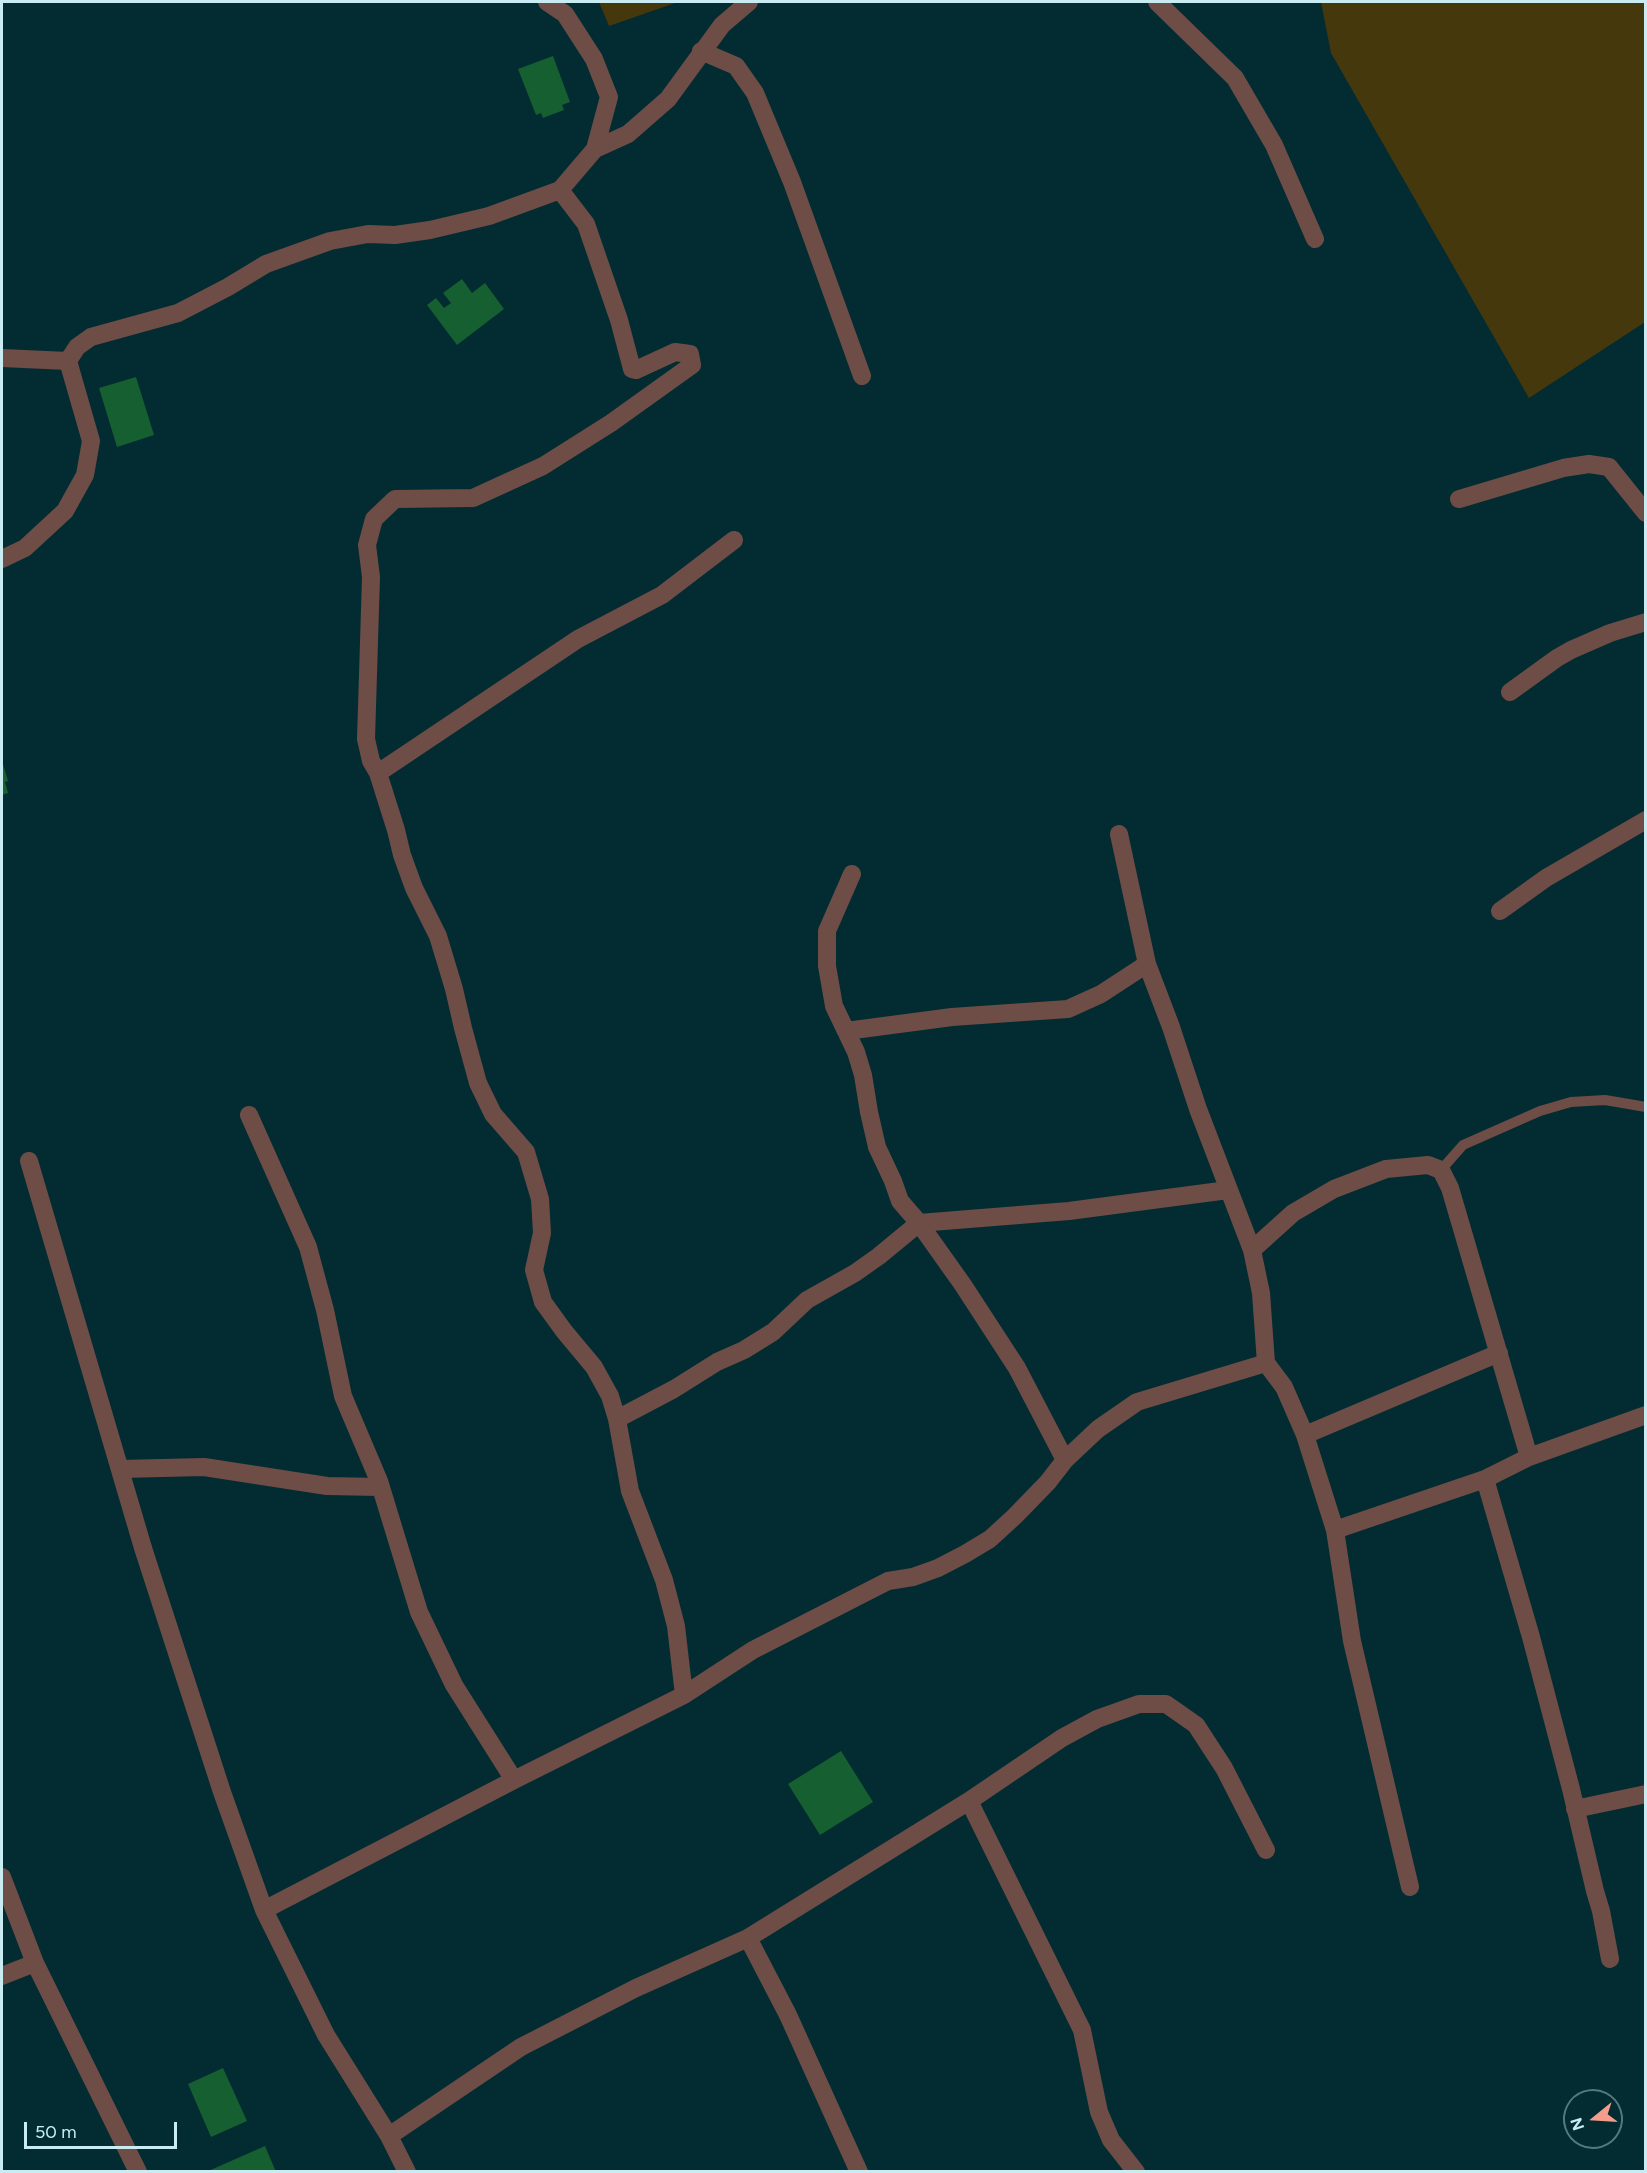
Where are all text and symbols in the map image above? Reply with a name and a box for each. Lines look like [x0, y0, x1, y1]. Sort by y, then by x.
north arrow [1563, 2089, 1623, 2149]
scale bar [27, 2110, 180, 2148]
text: N [1566, 2115, 1588, 2133]
text: 50 m [35, 2121, 77, 2143]

